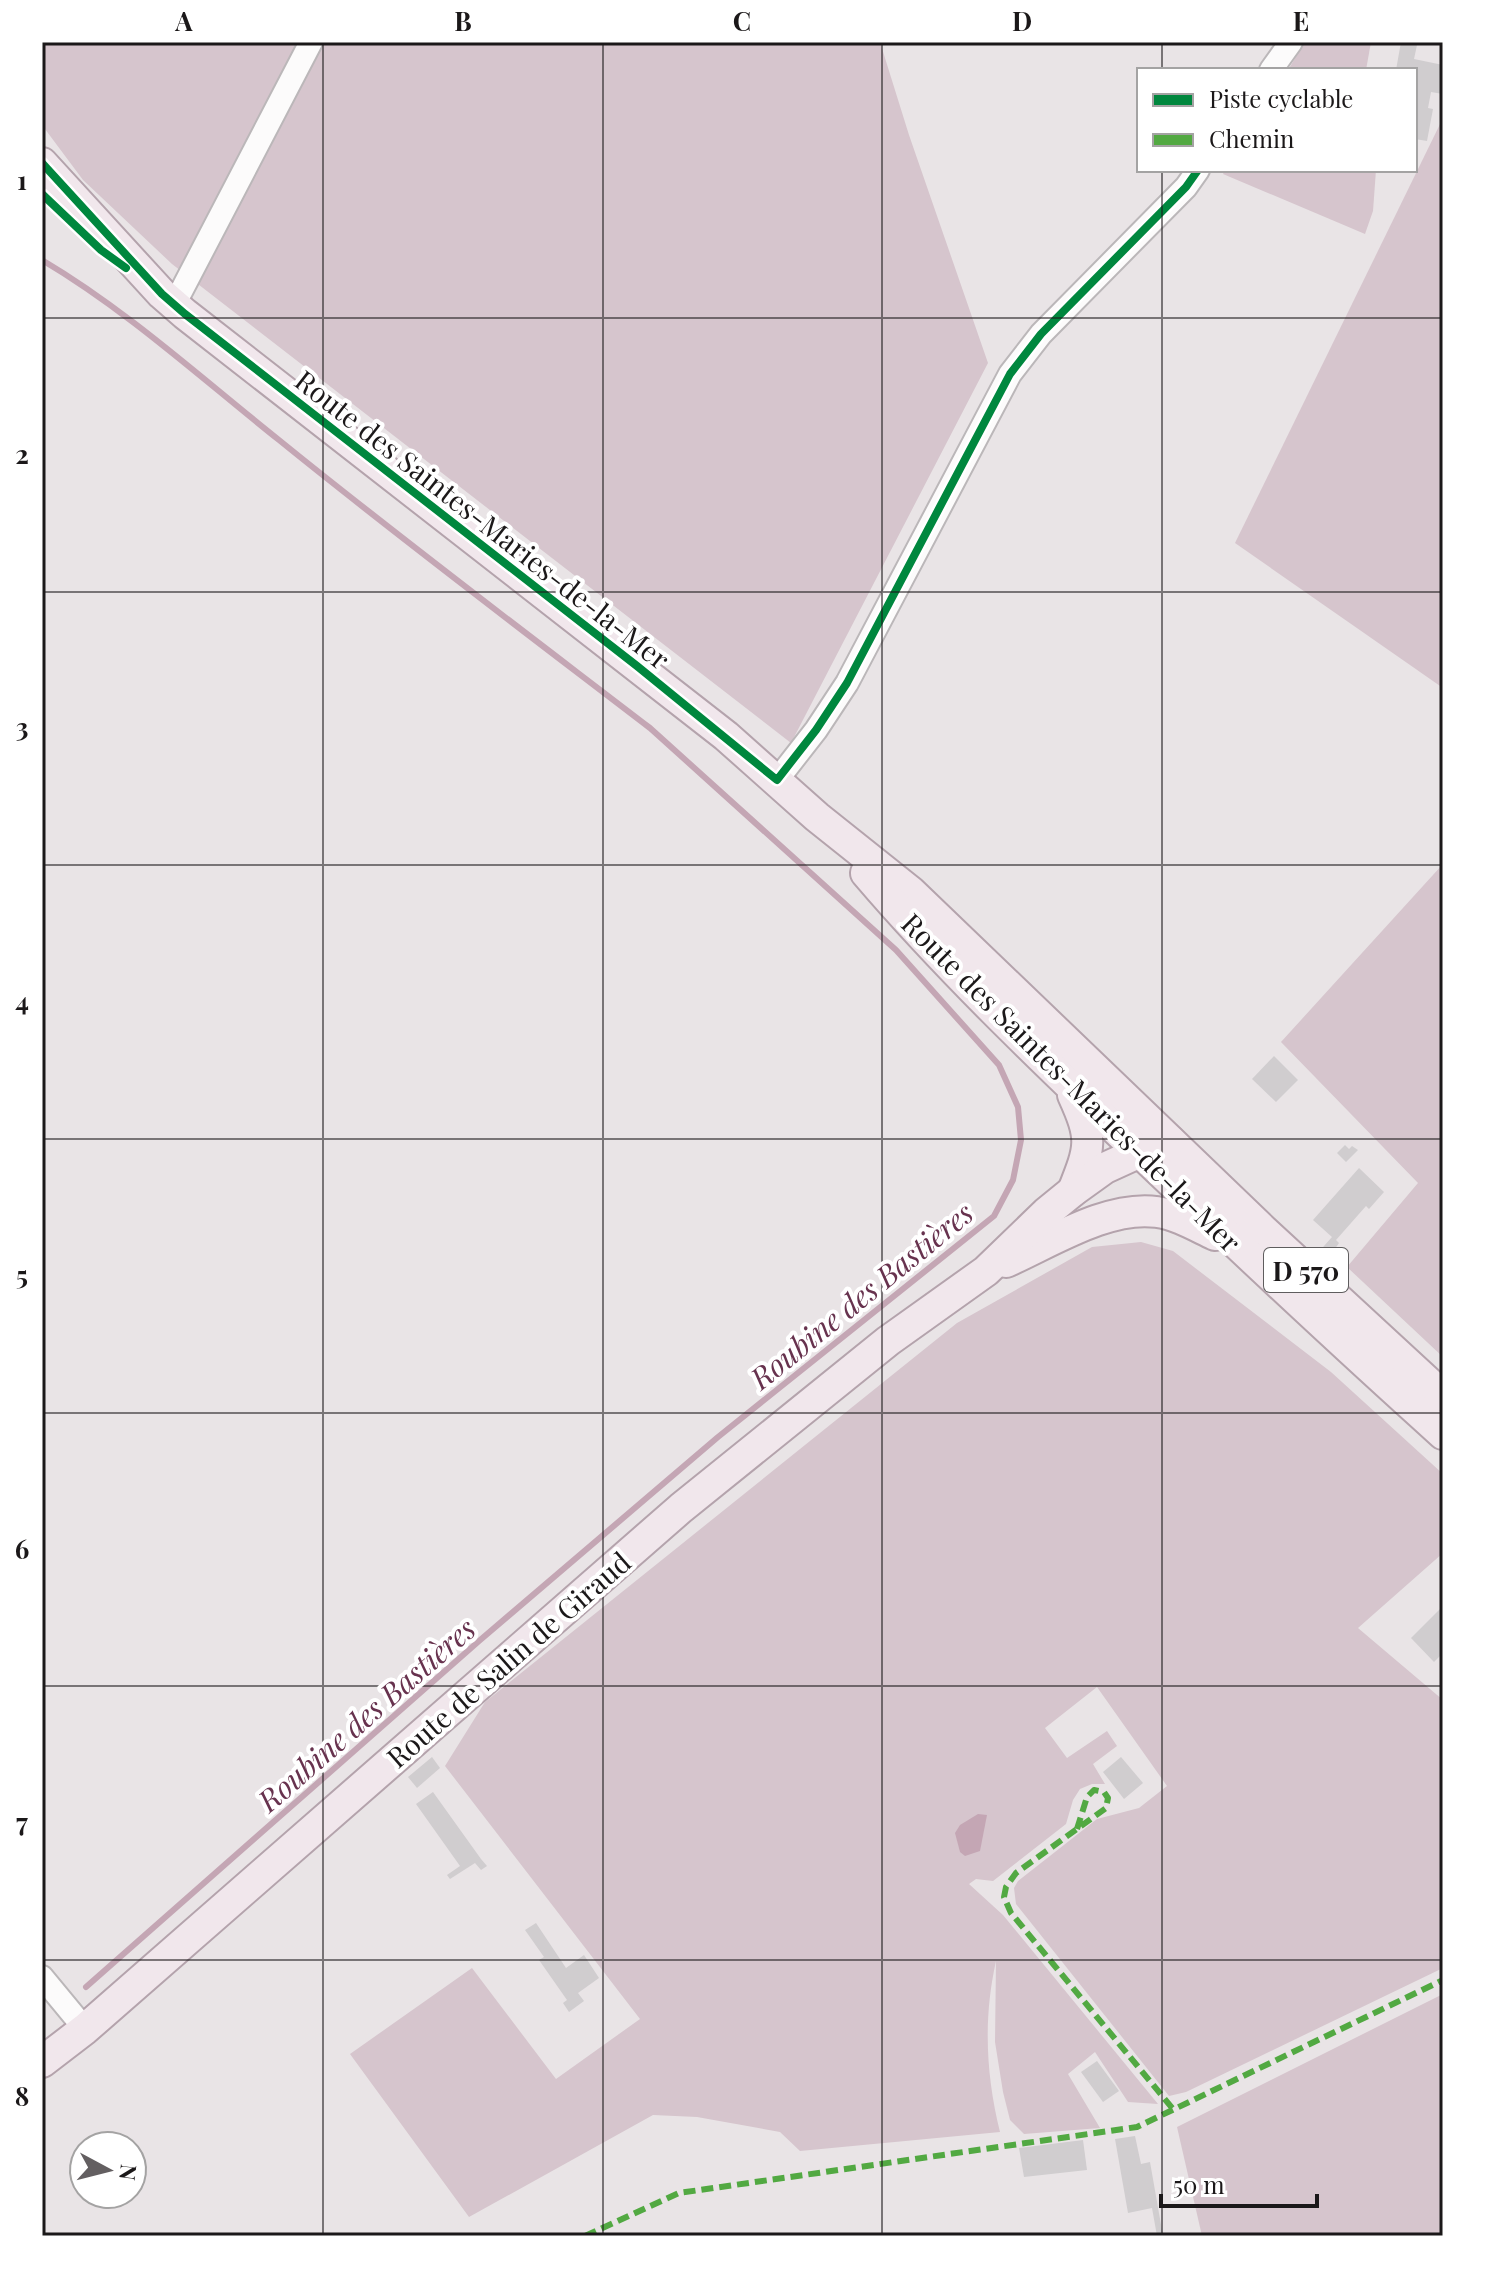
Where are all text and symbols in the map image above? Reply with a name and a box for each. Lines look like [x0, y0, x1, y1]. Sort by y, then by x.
text: A [174, 3, 193, 38]
text: B [454, 3, 472, 38]
text: C [733, 3, 751, 38]
text: D [1012, 3, 1032, 38]
text: E [1293, 3, 1309, 38]
legend [1137, 68, 1417, 172]
text: Piste cyclable [1209, 82, 1353, 114]
text: Chemin [1209, 122, 1294, 154]
text: 1 [17, 162, 27, 197]
street label: Route des Saintes-Maries-de-la-Mer [288, 361, 678, 677]
text: 2 [15, 436, 29, 471]
text: 3 [16, 709, 28, 744]
street label: Route des Saintes-Maries-de-la-Mer [894, 904, 1250, 1260]
text: 4 [15, 983, 29, 1018]
water label: Roubine des Bastières [740, 1193, 981, 1398]
road number: D 570 [1264, 1248, 1348, 1292]
text: 5 [16, 1257, 28, 1292]
text: 6 [15, 1531, 29, 1566]
street label: Route de Salin de Giraud [378, 1543, 638, 1775]
water label: Roubine des Bastières [248, 1608, 483, 1820]
text: 7 [16, 1804, 28, 1839]
text: 8 [15, 2078, 29, 2113]
north arrow [68, 2130, 148, 2210]
scale bar [1161, 2158, 1317, 2208]
text: N [113, 2163, 145, 2182]
text: 50 m [1173, 2168, 1225, 2200]

